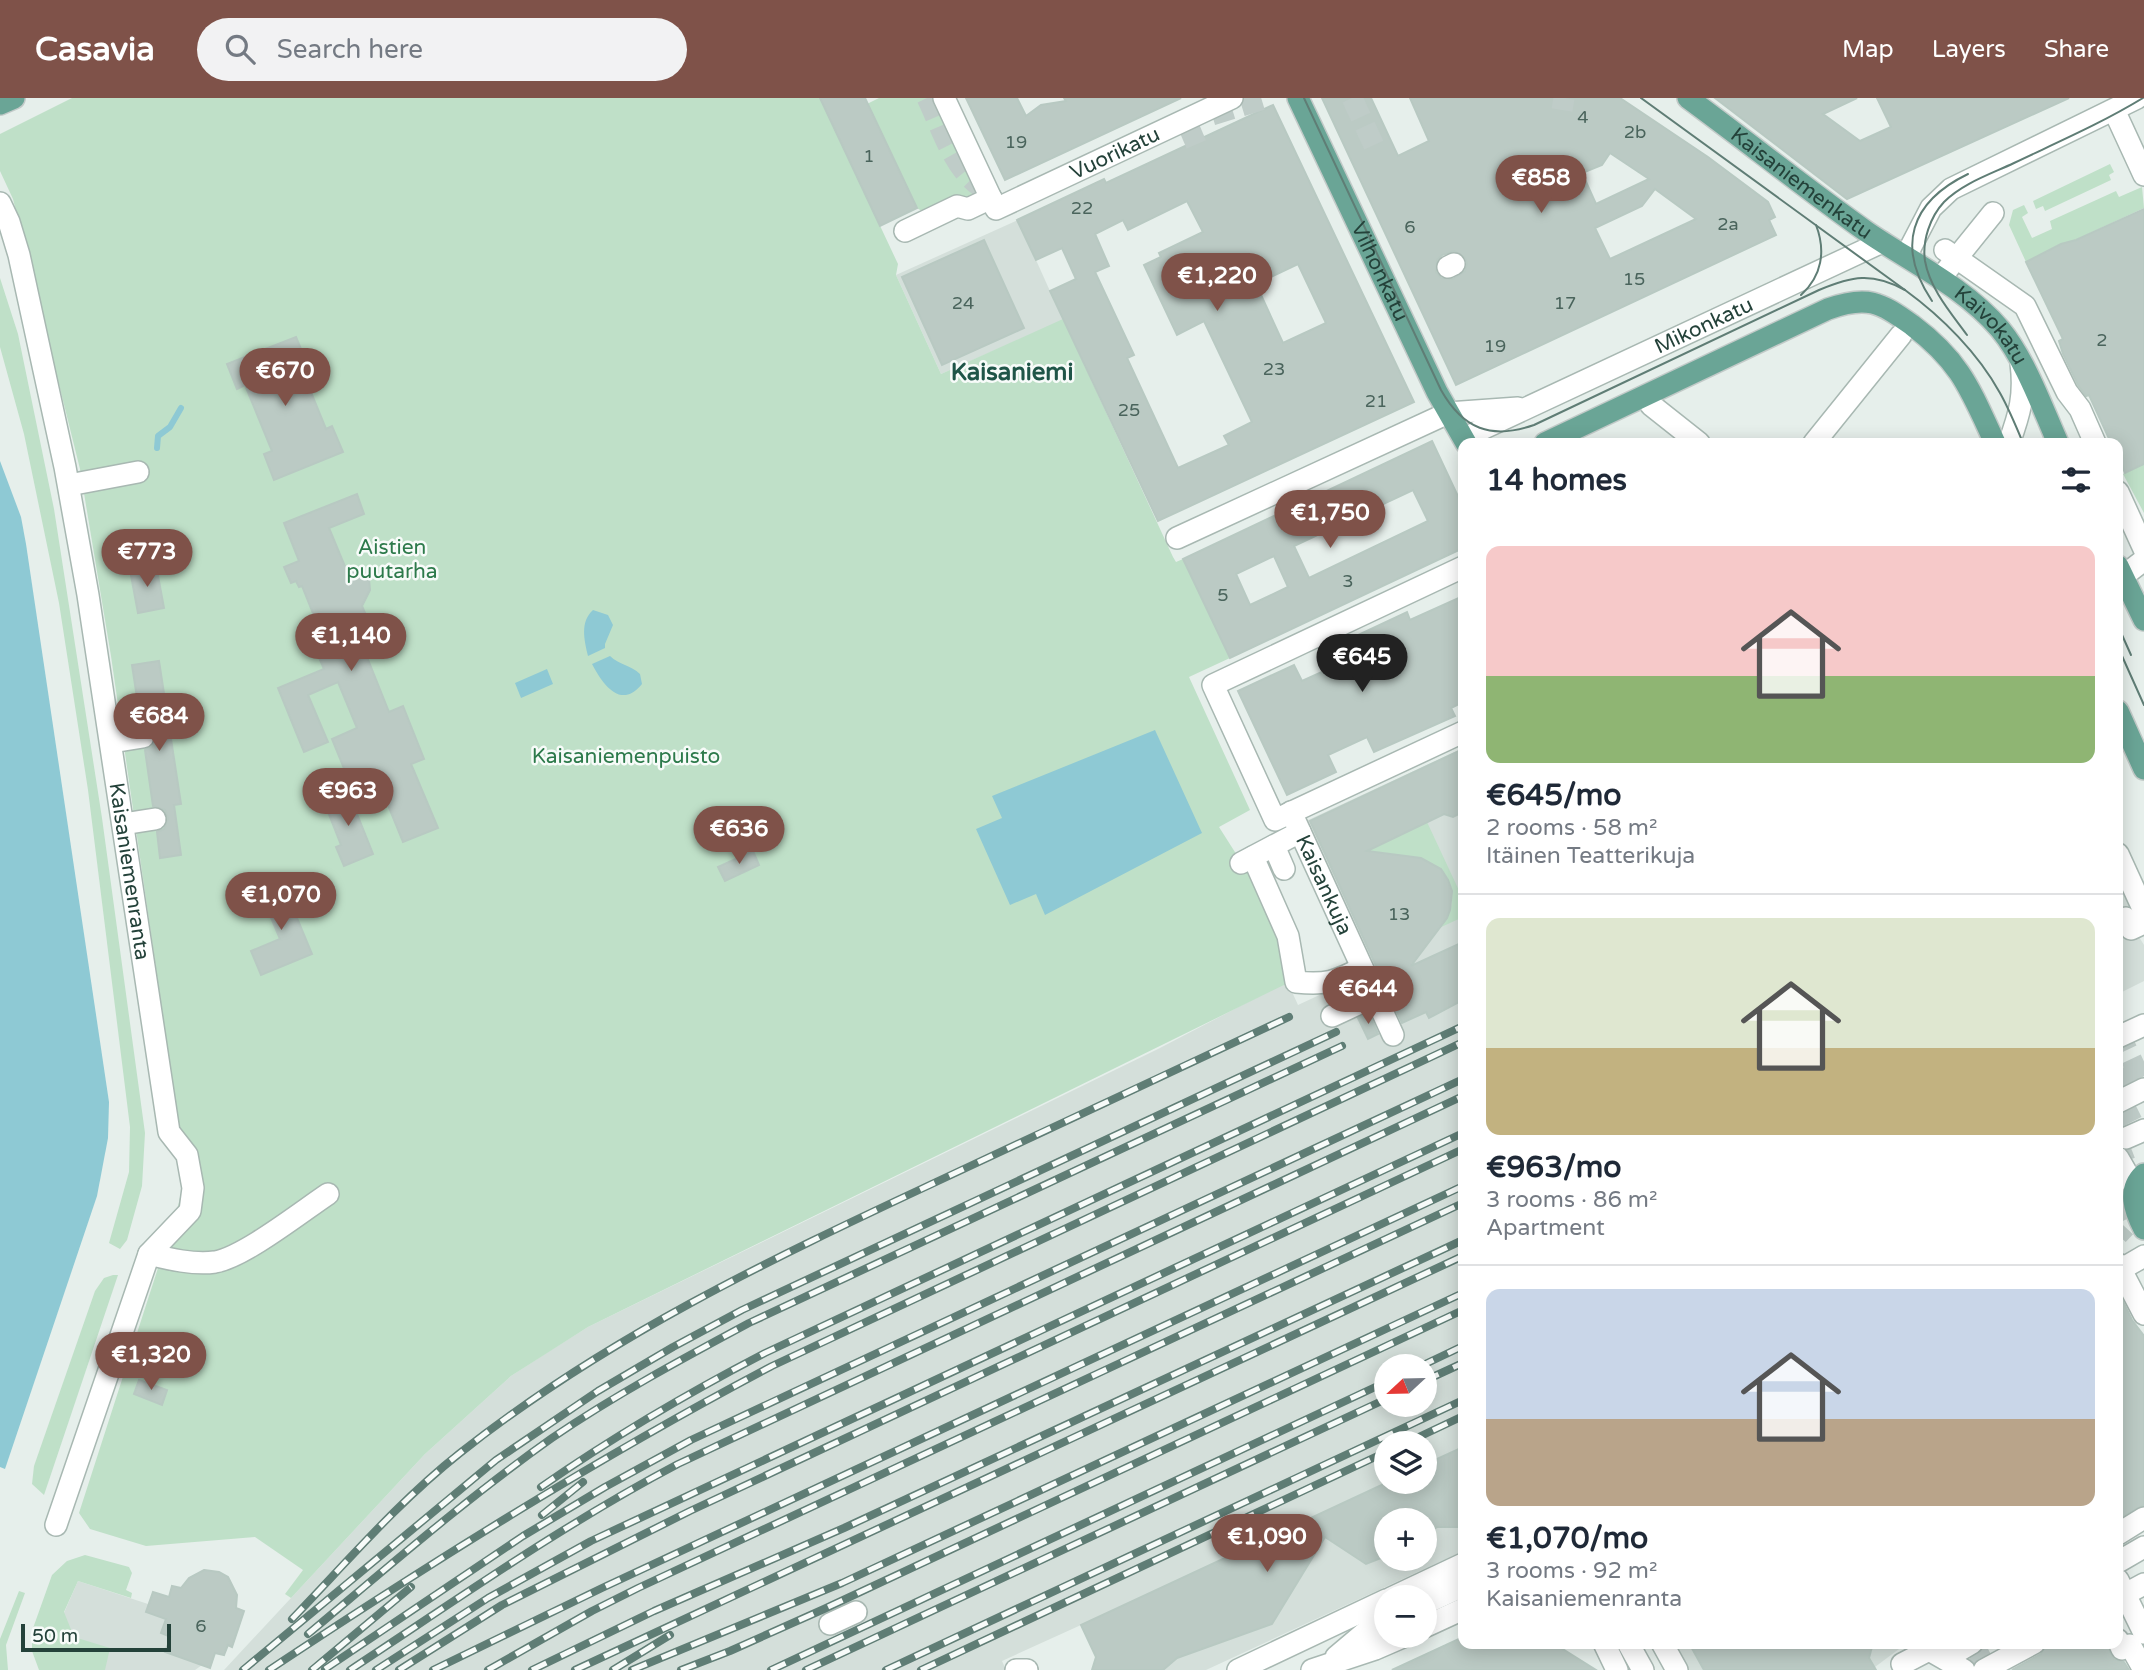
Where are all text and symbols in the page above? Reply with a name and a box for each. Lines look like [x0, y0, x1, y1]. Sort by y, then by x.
search box [197, 18, 687, 81]
text: Casavia [35, 30, 155, 69]
icon: search [221, 30, 259, 68]
text: Search here [277, 34, 423, 65]
text: Map [1842, 35, 1894, 64]
text: Layers [1932, 35, 2006, 64]
text: Share [2044, 35, 2109, 64]
house number: 4 [1577, 106, 1589, 128]
house number: 2b [1624, 121, 1646, 143]
street label: Vuorikatu [1066, 122, 1164, 185]
street label: Kaisaniemenkatu [1726, 122, 1877, 245]
house number: 19 [1005, 131, 1027, 153]
house number: 1 [863, 145, 875, 167]
pin: €858 [1500, 156, 1582, 215]
text: €858 [1511, 164, 1571, 192]
house number: 22 [1071, 197, 1093, 219]
house number: 2a [1717, 213, 1739, 235]
house number: 6 [1404, 216, 1416, 238]
street label: Vilhonkatu [1345, 218, 1414, 325]
pin: €1,220 [1160, 254, 1274, 313]
text: €1,220 [1177, 262, 1257, 290]
house number: 15 [1623, 268, 1645, 290]
street label: Kaivokatu [1949, 281, 2033, 369]
house number: 24 [952, 292, 974, 314]
house number: 17 [1554, 292, 1576, 314]
street label: Mikonkatu [1651, 292, 1757, 360]
house number: 2 [2096, 329, 2108, 351]
house number: 19 [1484, 335, 1506, 357]
pin: €670 [244, 348, 326, 408]
text: €670 [255, 357, 315, 385]
district label: Kaisaniemi [951, 358, 1073, 387]
house number: 23 [1263, 358, 1285, 380]
house number: 21 [1365, 390, 1387, 412]
house number: 25 [1118, 399, 1140, 421]
icon: filters [2057, 461, 2095, 499]
text: 14 homes [1486, 462, 1627, 499]
pin: €1,750 [1273, 490, 1387, 550]
text: €1,750 [1290, 499, 1370, 527]
pin: €773 [106, 530, 188, 589]
park label: Aistien puutarha [346, 535, 438, 584]
text: €773 [117, 538, 177, 566]
house number: 3 [1342, 570, 1354, 592]
house number: 5 [1217, 584, 1229, 606]
icon: home [1728, 591, 1854, 717]
pin: €1,140 [294, 614, 408, 673]
text: €1,140 [311, 622, 391, 650]
pin: €645 [1321, 634, 1403, 694]
text: €645 [1332, 643, 1392, 671]
pin: €684 [118, 694, 200, 753]
text: €684 [129, 702, 189, 730]
park label: Kaisaniemenpuisto [532, 744, 720, 769]
pin: €963 [307, 768, 389, 828]
text: €963 [318, 777, 378, 805]
text: €645/mo [1486, 777, 1622, 814]
street label: Kaisaniemenranta [103, 781, 155, 962]
pin: €636 [698, 806, 780, 866]
text: 2 rooms · 58 m² [1486, 814, 1657, 842]
text: €636 [709, 815, 769, 843]
street label: Kaisankuja [1290, 831, 1357, 939]
text: Itäinen Teatterikuja [1486, 842, 1695, 870]
pin: €1,070 [224, 872, 338, 932]
text: €1,070 [241, 881, 321, 909]
house number: 13 [1388, 903, 1410, 925]
icon: home [1728, 963, 1854, 1089]
pin: €644 [1327, 967, 1409, 1026]
text: €644 [1338, 975, 1398, 1003]
text: €963/mo [1486, 1149, 1622, 1186]
text: 3 rooms · 86 m² [1486, 1186, 1657, 1214]
text: Apartment [1486, 1214, 1605, 1242]
pin: €1,320 [94, 1332, 208, 1392]
icon: home [1728, 1334, 1854, 1460]
text: €1,320 [111, 1341, 191, 1369]
north arrow [1374, 1354, 1437, 1418]
map controls [1374, 1354, 1437, 1648]
button: layers [1374, 1431, 1437, 1494]
button: + [1374, 1508, 1437, 1571]
pin: €1,090 [1210, 1514, 1324, 1574]
text: €1,070/mo [1486, 1520, 1648, 1557]
text: €1,090 [1227, 1523, 1307, 1551]
text: 3 rooms · 92 m² [1486, 1557, 1657, 1585]
button: − [1374, 1585, 1437, 1648]
text: Kaisaniemenranta [1486, 1585, 1682, 1613]
house number: 6 [195, 1615, 207, 1637]
scale bar [21, 1621, 172, 1653]
text: 50 m [32, 1625, 78, 1647]

